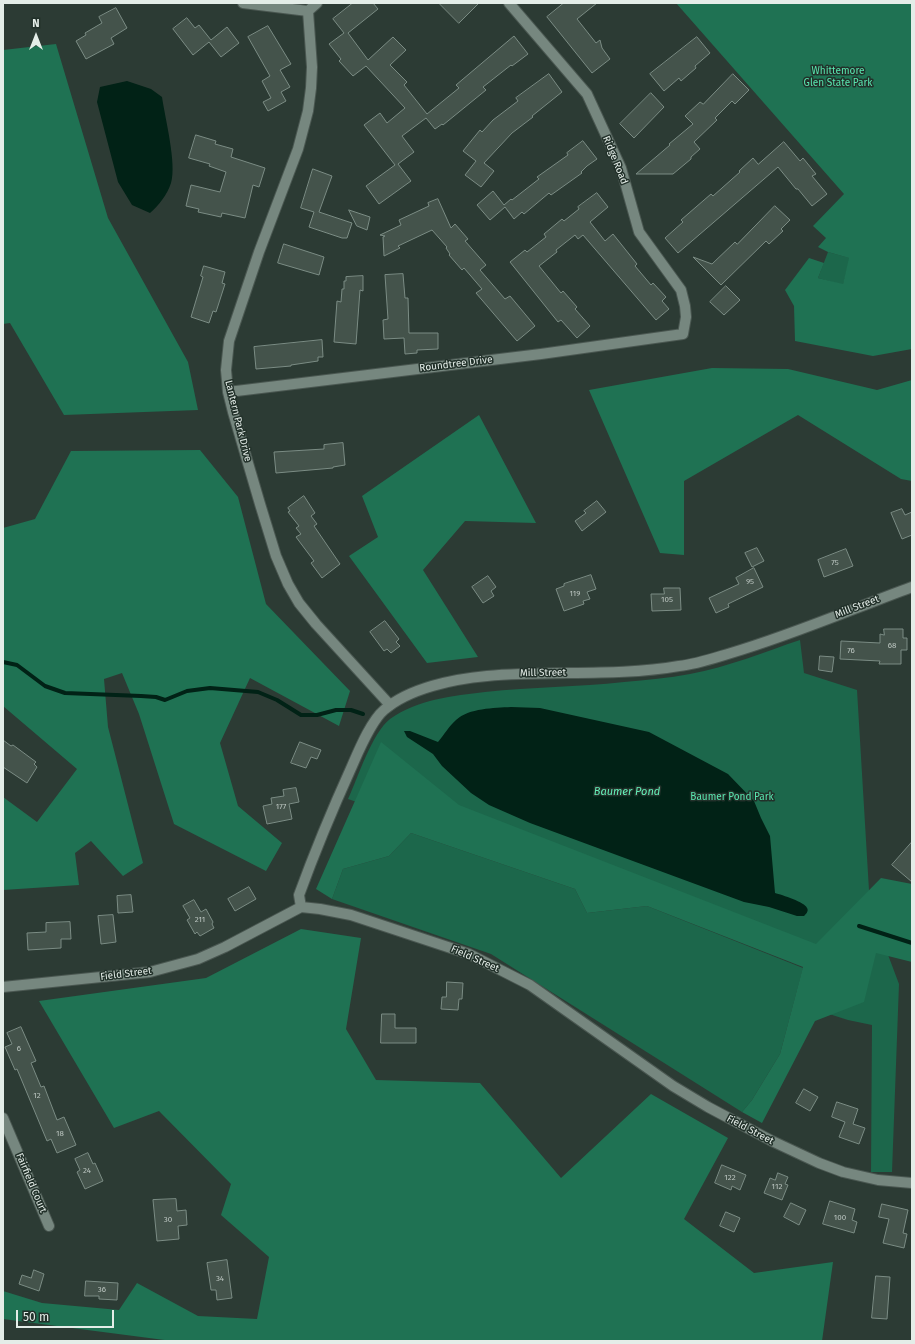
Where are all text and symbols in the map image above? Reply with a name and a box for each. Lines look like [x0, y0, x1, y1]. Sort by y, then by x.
north arrow [16, 16, 56, 56]
text: N [32, 17, 40, 30]
park label: Whittemore Glen State Park [804, 65, 872, 88]
street label: Ridge Road [600, 134, 630, 186]
street label: Roundtree Drive [419, 354, 493, 374]
street label: Lantern Park Drive [222, 379, 254, 463]
house number: 75 [831, 558, 839, 568]
house number: 95 [746, 577, 754, 587]
house number: 119 [569, 589, 581, 599]
street label: Mill Street [833, 593, 881, 621]
house number: 105 [661, 595, 673, 605]
house number: 68 [888, 641, 896, 651]
house number: 76 [847, 646, 855, 656]
street label: Mill Street [520, 667, 566, 679]
water label: Baumer Pond [594, 785, 660, 799]
park label: Baumer Pond Park [690, 791, 774, 803]
house number: 177 [276, 802, 286, 812]
house number: 211 [195, 915, 205, 925]
street label: Field Street [449, 943, 501, 975]
street label: Field Street [100, 965, 152, 983]
house number: 6 [17, 1044, 21, 1054]
house number: 12 [33, 1091, 41, 1101]
street label: Field Street [724, 1113, 776, 1147]
house number: 18 [56, 1129, 64, 1139]
street label: Fairfield Court [13, 1151, 49, 1215]
house number: 24 [83, 1166, 91, 1176]
house number: 122 [724, 1173, 736, 1183]
house number: 112 [772, 1182, 782, 1192]
house number: 100 [834, 1213, 846, 1223]
house number: 30 [164, 1215, 172, 1225]
house number: 34 [216, 1274, 224, 1284]
house number: 36 [98, 1285, 106, 1295]
scale bar [18, 1302, 116, 1328]
text: 50 m [23, 1310, 49, 1324]

